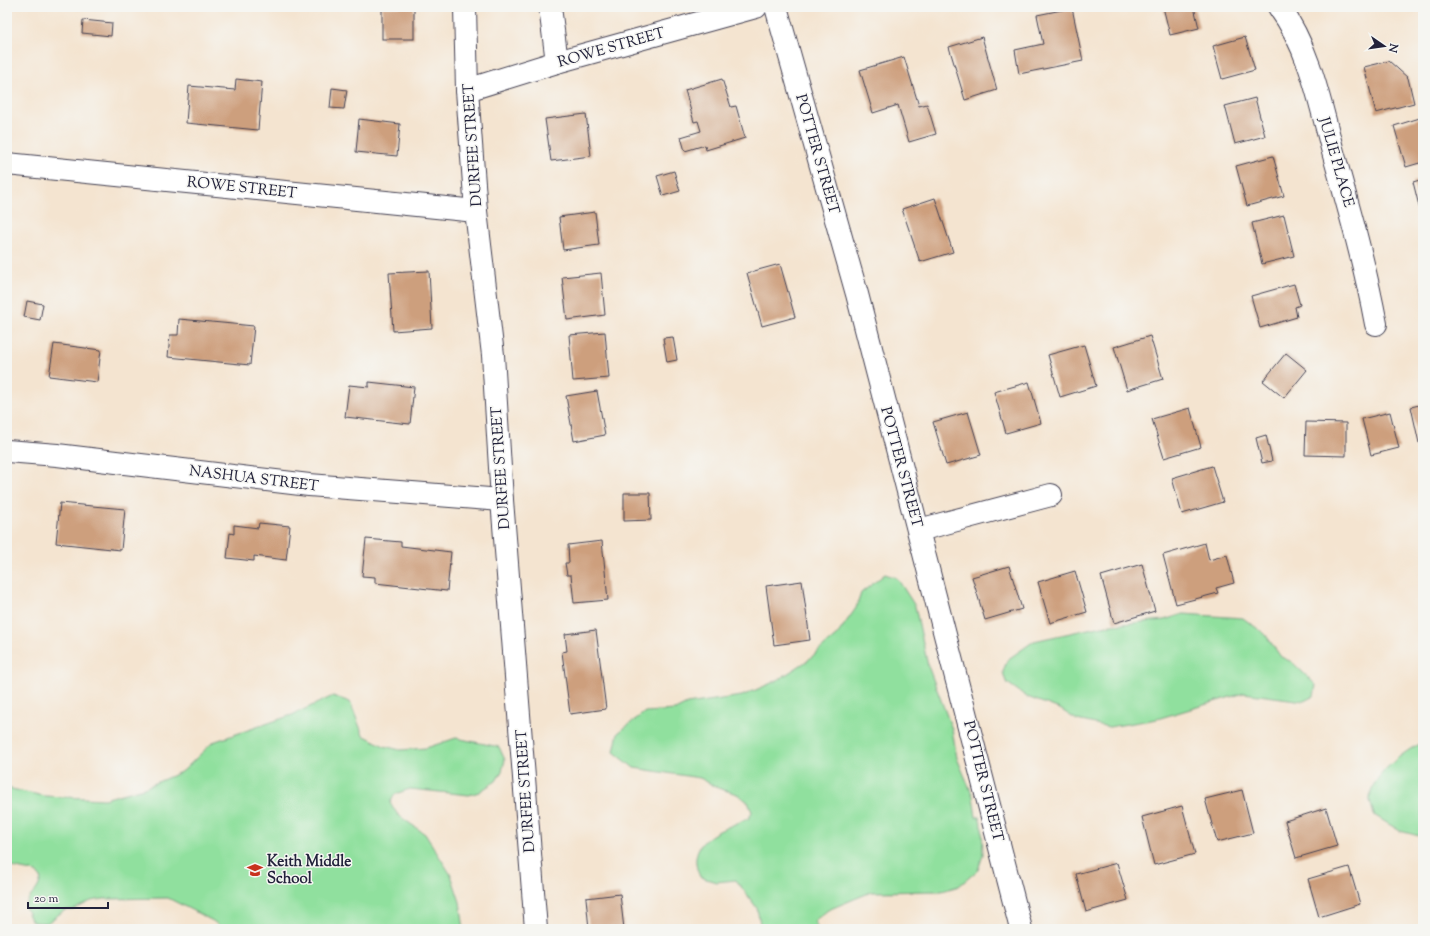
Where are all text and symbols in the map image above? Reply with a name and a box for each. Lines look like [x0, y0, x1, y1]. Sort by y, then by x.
street label: ROWE STREET [555, 23, 668, 74]
north arrow [1364, 26, 1404, 66]
text: N [1384, 41, 1402, 54]
street label: DURFEE STREET [459, 82, 488, 207]
street label: POTTER STREET [789, 92, 844, 217]
street label: JULIE PLACE [1312, 114, 1358, 210]
street label: ROWE STREET [186, 172, 298, 205]
street label: DURFEE STREET [487, 405, 516, 530]
street label: POTTER STREET [874, 405, 927, 531]
street label: NASHUA STREET [188, 461, 320, 498]
street label: POTTER STREET [957, 719, 1008, 845]
street label: DURFEE STREET [512, 728, 541, 853]
place label: Keith Middle School [267, 852, 351, 890]
school or university icon: Keith Middle School [246, 861, 264, 879]
scale bar [28, 884, 108, 910]
text: 20 m [34, 890, 59, 908]

